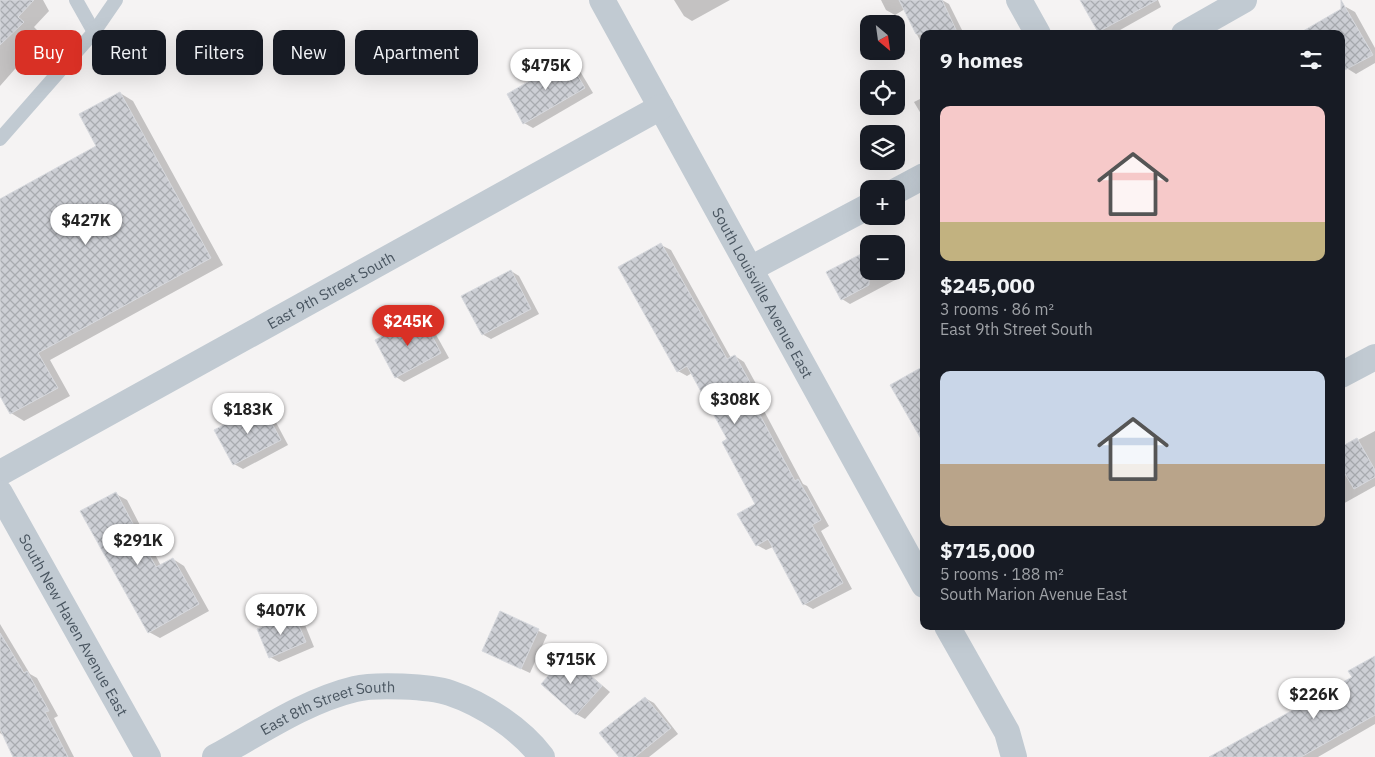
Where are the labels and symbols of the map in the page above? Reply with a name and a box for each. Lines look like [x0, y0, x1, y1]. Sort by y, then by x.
north arrow [860, 15, 905, 60]
pin: $475K [511, 48, 581, 91]
pin: $427K [51, 204, 121, 246]
street label: South Louisville Avenue East [708, 204, 818, 381]
street label: East 9th Street South [263, 247, 398, 333]
pin: $245K [373, 304, 443, 347]
pin: $308K [700, 382, 770, 425]
pin: $183K [213, 392, 283, 435]
pin: $291K [103, 524, 173, 566]
street label: South New Haven Avenue East [15, 530, 132, 719]
pin: $407K [246, 594, 316, 636]
pin: $715K [536, 642, 606, 685]
street label: East 8th Street South [257, 677, 395, 739]
pin: $226K [1279, 678, 1349, 720]

